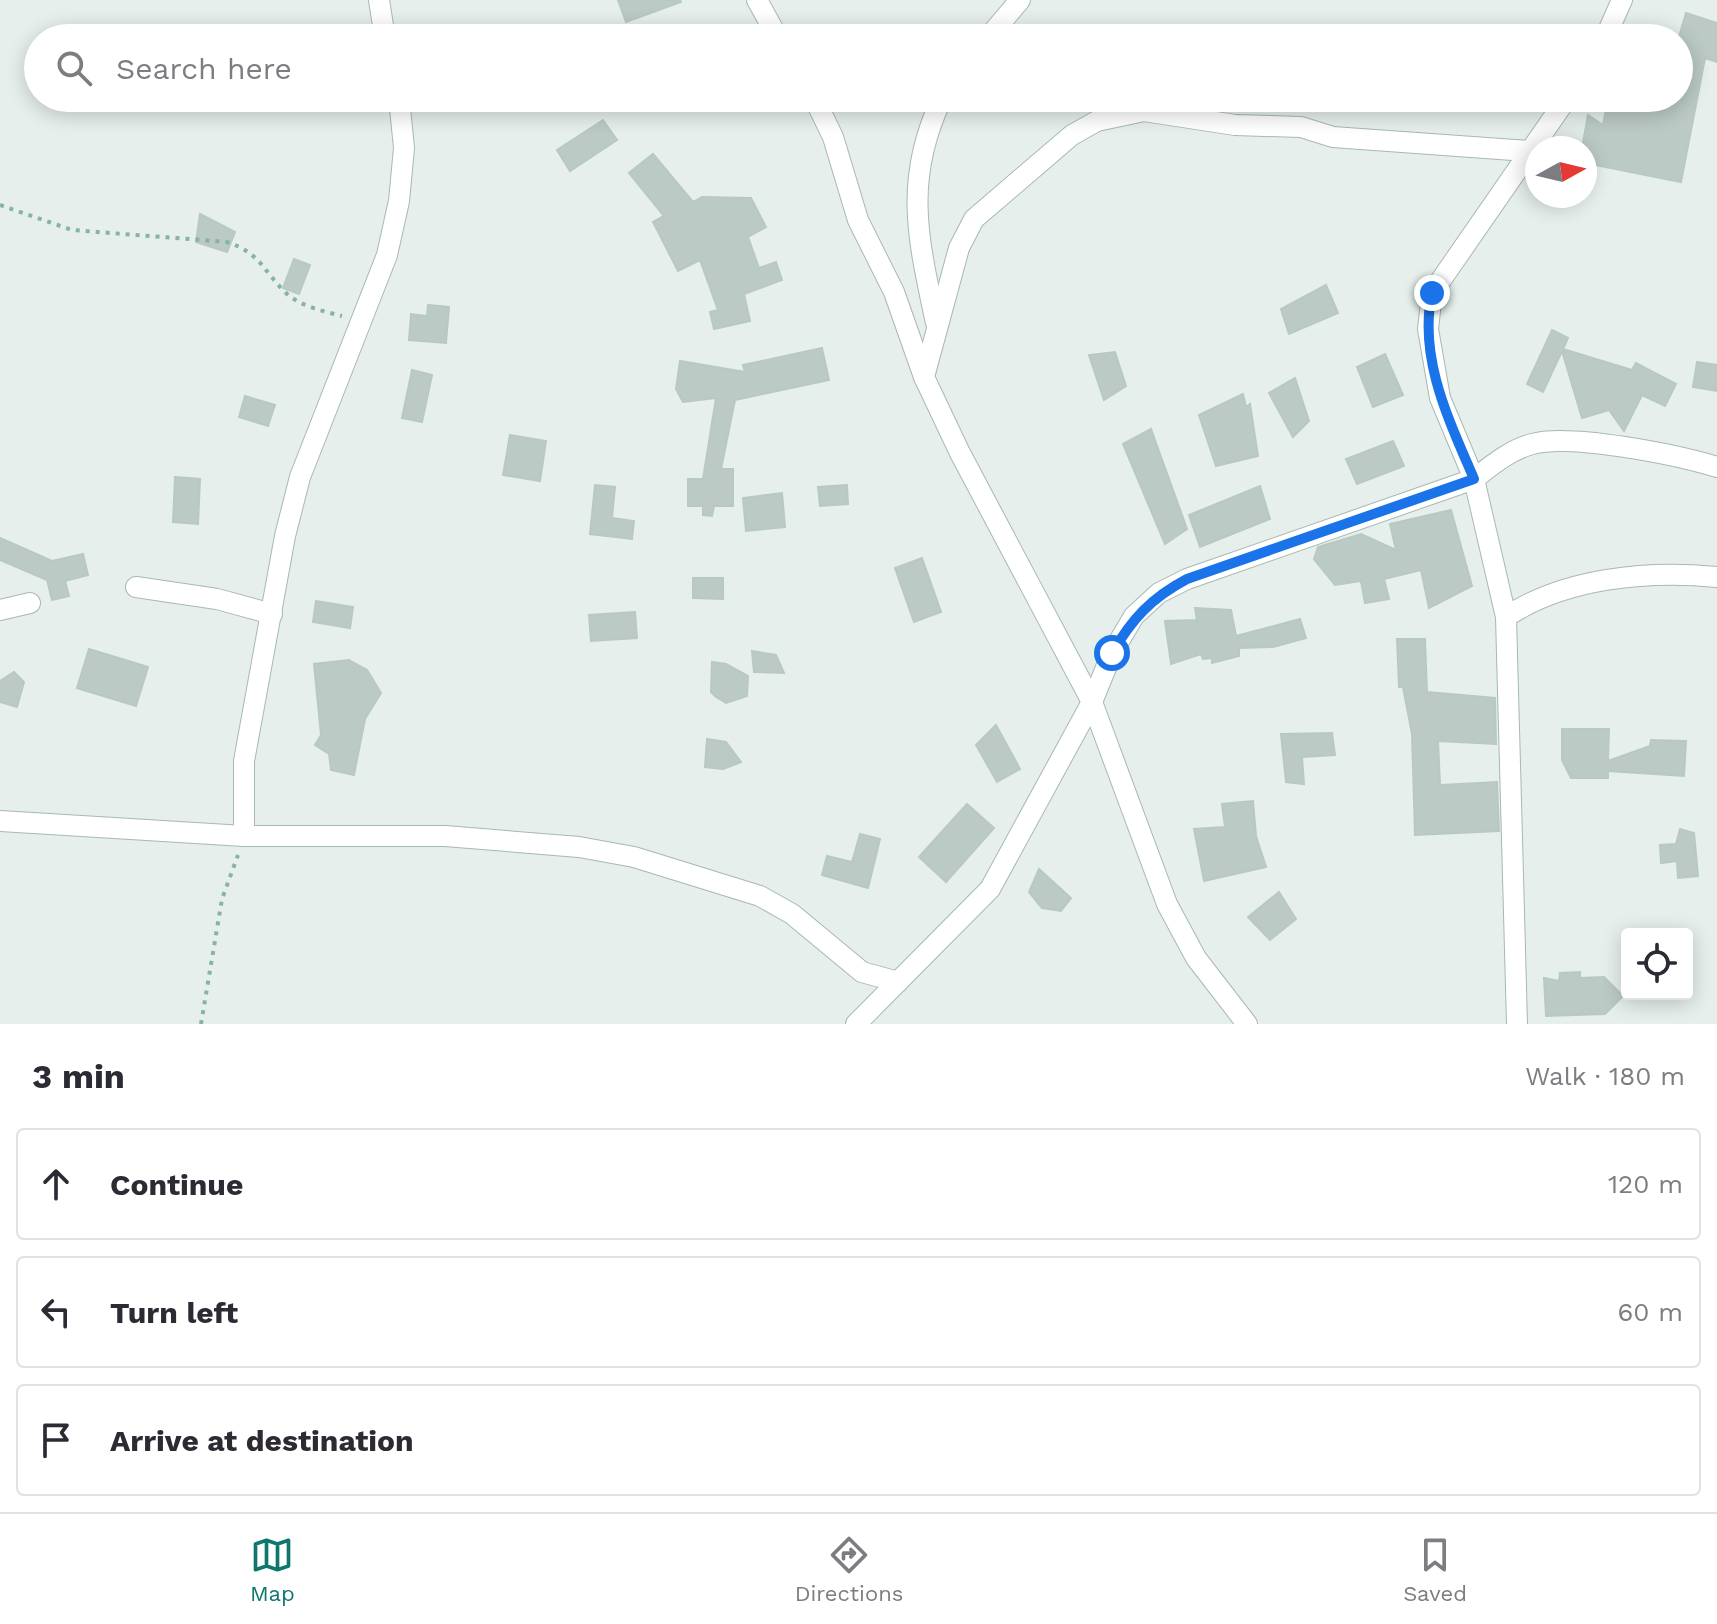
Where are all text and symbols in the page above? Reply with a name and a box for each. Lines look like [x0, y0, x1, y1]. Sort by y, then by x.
search box [24, 24, 1693, 112]
icon: search [52, 46, 96, 90]
text: Search here [116, 51, 292, 86]
north arrow [1525, 136, 1597, 208]
route end [1414, 275, 1450, 311]
route start [1094, 635, 1130, 671]
map controls [1621, 928, 1693, 1000]
button: locate [1621, 928, 1693, 1000]
text: 3 min [32, 1056, 125, 1096]
text: Walk · 180 m [1525, 1061, 1685, 1091]
icon: ahead [34, 1162, 78, 1206]
text: Continue [110, 1167, 243, 1202]
text: 120 m [1608, 1169, 1683, 1199]
icon: left [34, 1290, 78, 1334]
text: Turn left [110, 1295, 238, 1330]
text: 60 m [1617, 1297, 1683, 1327]
icon: arrive [34, 1418, 78, 1462]
text: Arrive at destination [110, 1423, 414, 1458]
tab: Map [250, 1533, 295, 1606]
tab: Directions [795, 1533, 903, 1606]
tab: Saved [1403, 1533, 1467, 1606]

